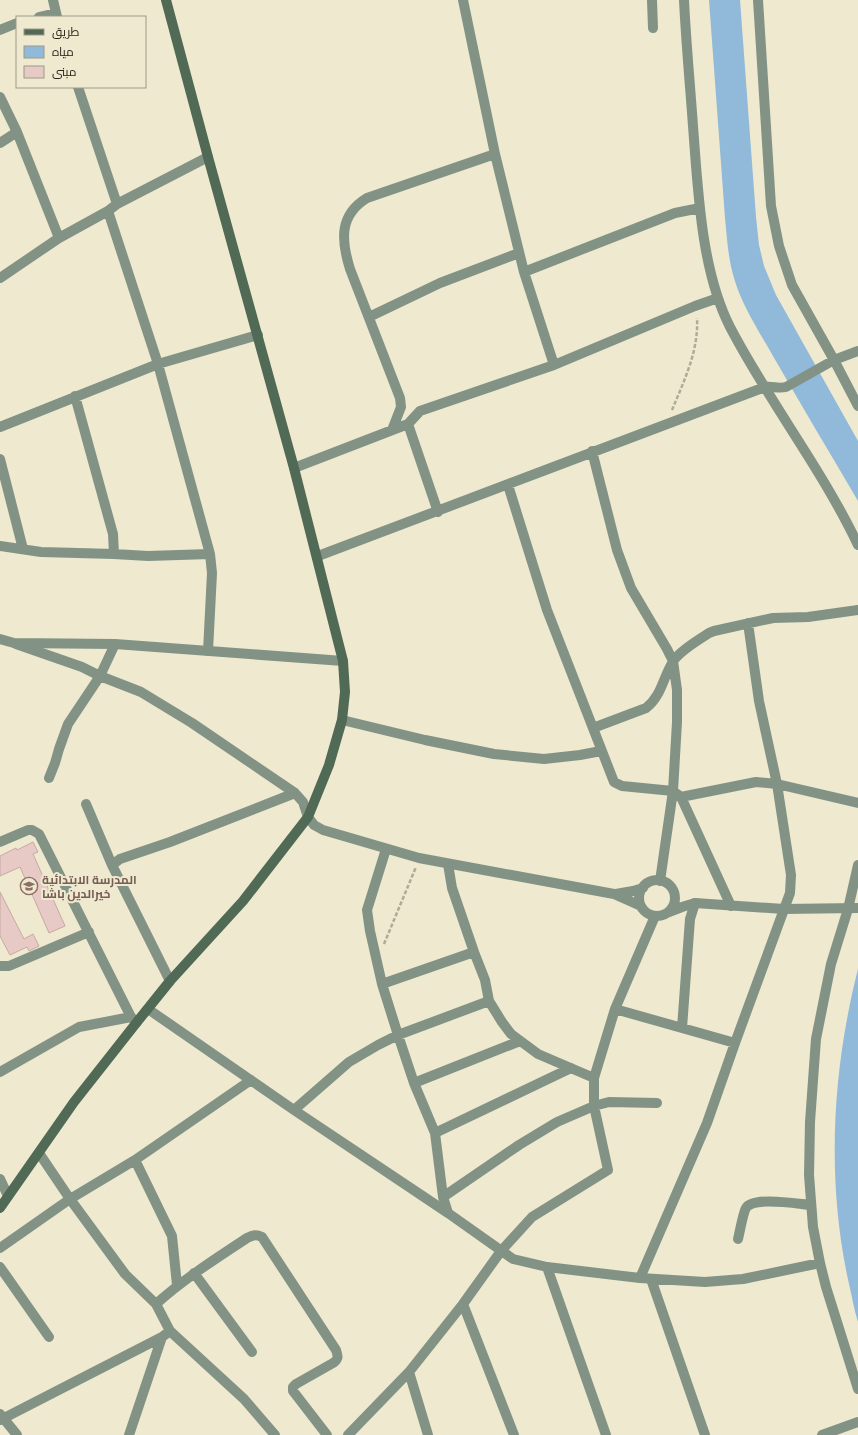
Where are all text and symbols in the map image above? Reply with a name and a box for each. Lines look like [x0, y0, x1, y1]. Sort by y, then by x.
legend [16, 16, 146, 88]
text: طريق [52, 20, 80, 43]
text: مياه [52, 40, 74, 63]
text: مبنى [52, 60, 77, 83]
place label: المدرسة الابتدائية خيرالدين باشا [42, 868, 137, 905]
school or university icon: المدرسة الابتدائية خيرالدين باشا [19, 876, 39, 896]

